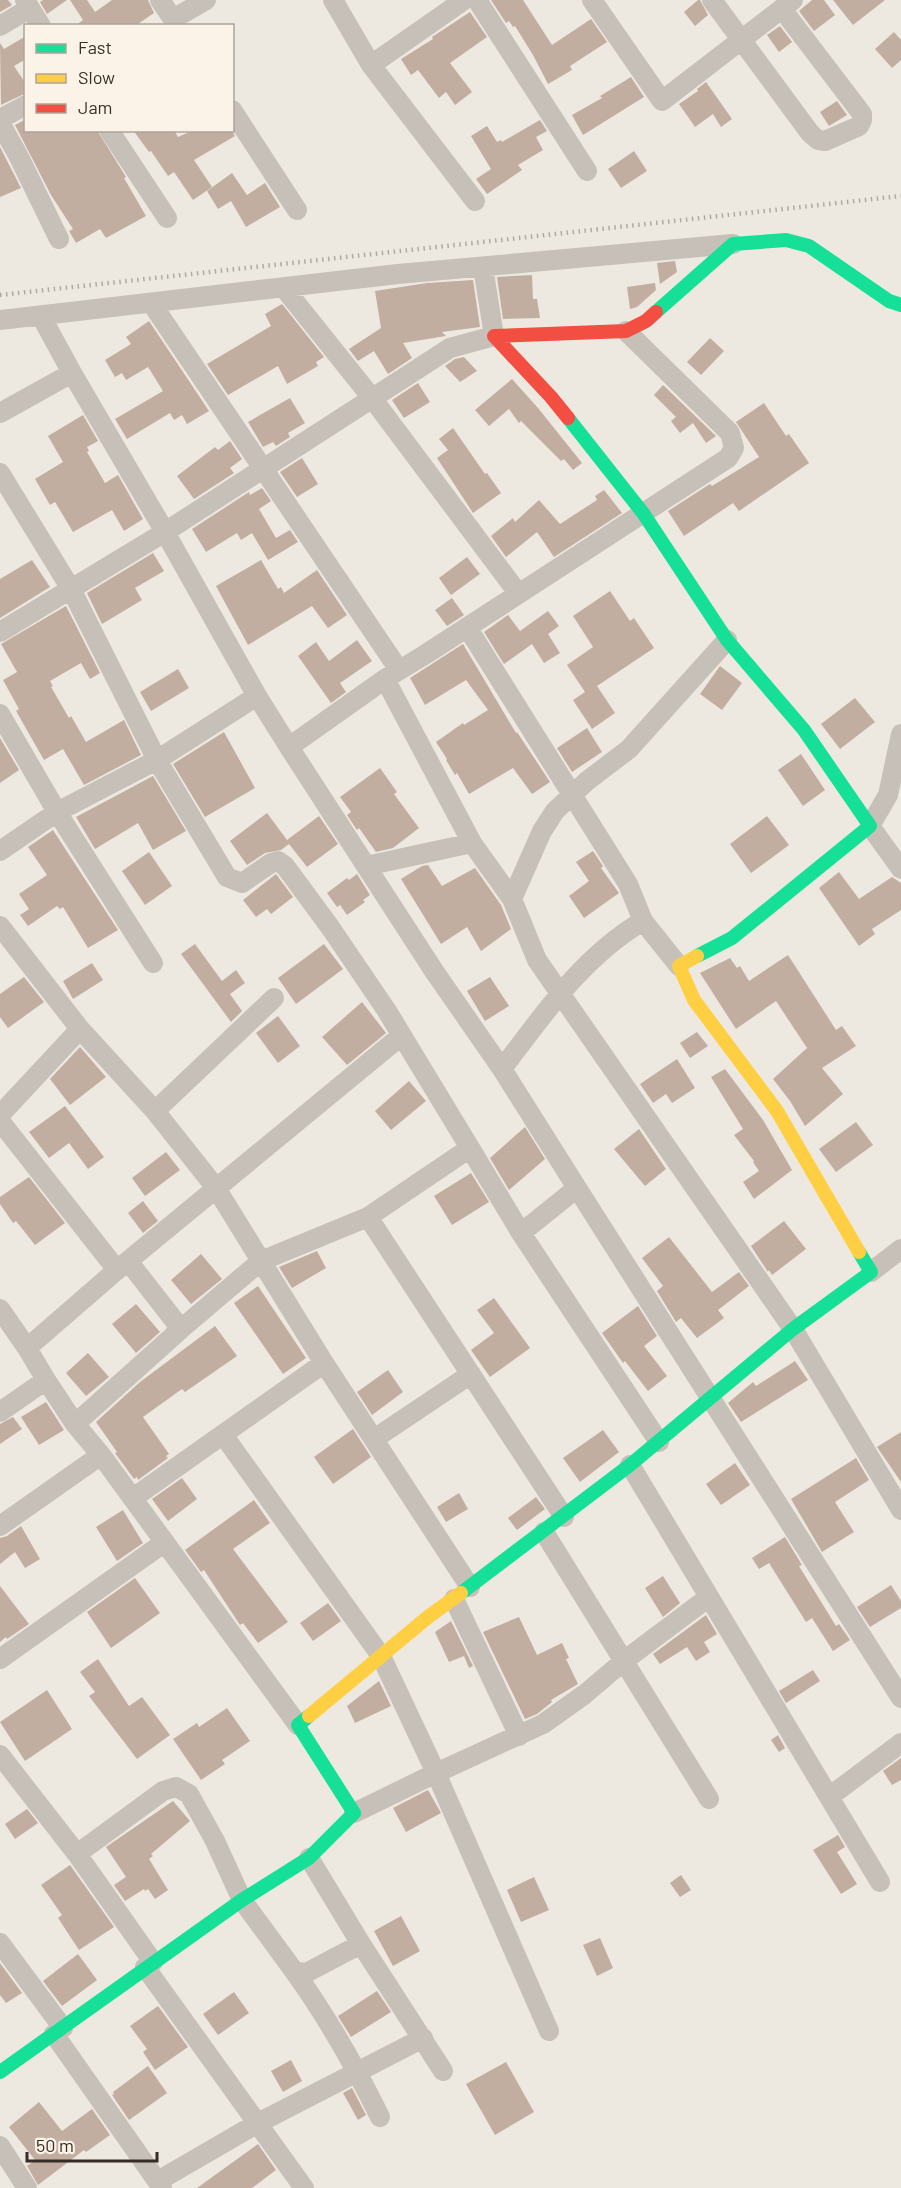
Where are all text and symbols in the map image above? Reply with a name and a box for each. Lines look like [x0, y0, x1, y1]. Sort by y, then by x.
legend [24, 24, 234, 132]
text: Fast [78, 36, 112, 58]
text: Slow [78, 66, 115, 88]
text: Jam [78, 96, 112, 118]
scale bar [27, 2125, 158, 2163]
text: 50 m [36, 2134, 74, 2156]

